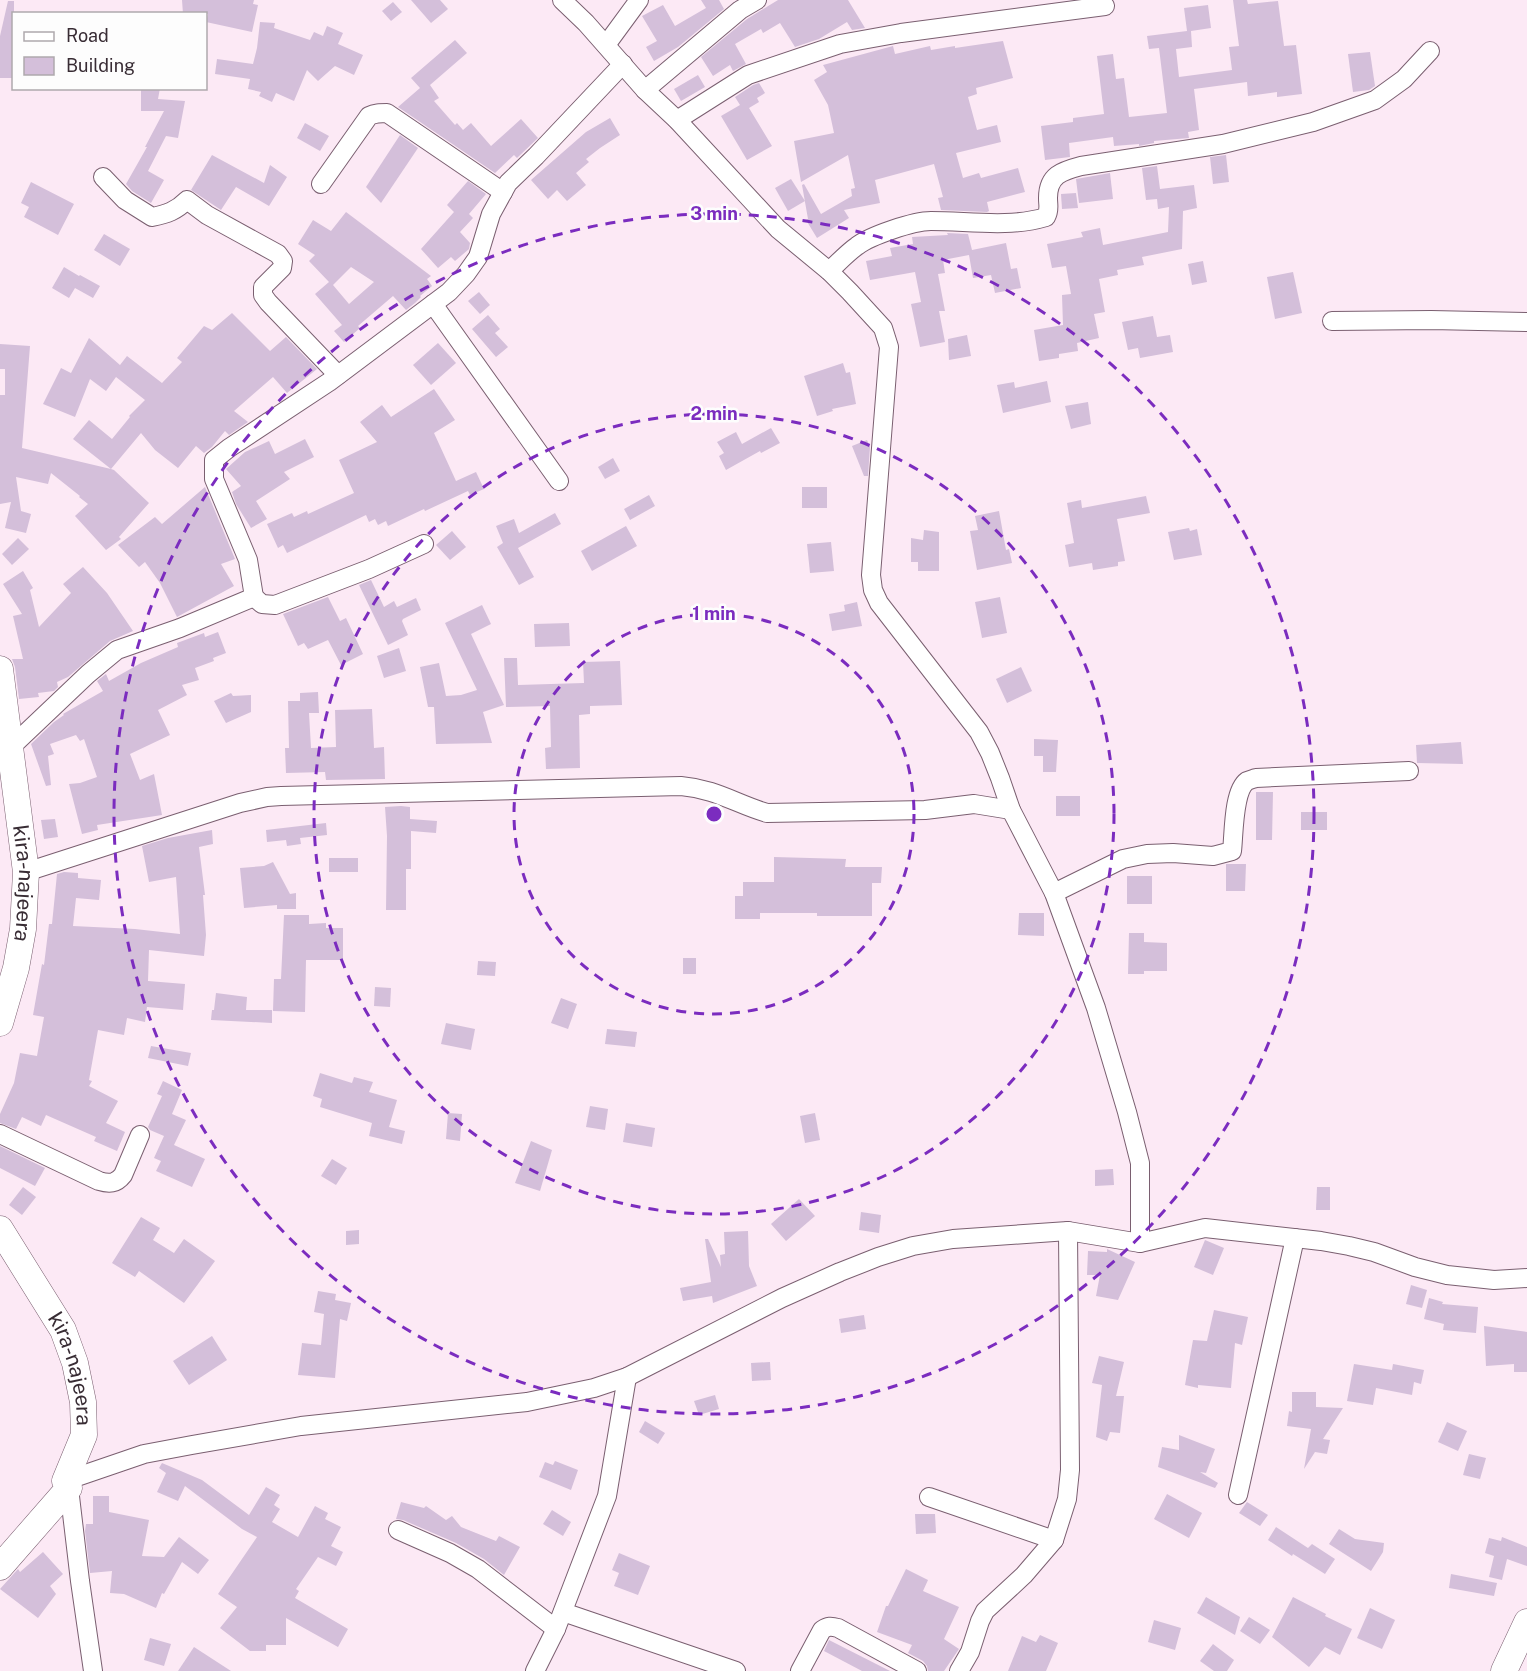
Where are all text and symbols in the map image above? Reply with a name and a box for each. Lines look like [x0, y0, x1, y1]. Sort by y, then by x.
legend [12, 12, 207, 90]
text: Road [66, 25, 109, 46]
text: Building [66, 55, 135, 76]
text: 3 min [690, 203, 738, 224]
text: 2 min [690, 403, 738, 424]
text: 1 min [692, 603, 736, 624]
centre of rings [704, 804, 724, 824]
street label: kira-najeera [8, 824, 39, 944]
street label: kira-najeera [43, 1307, 97, 1426]

